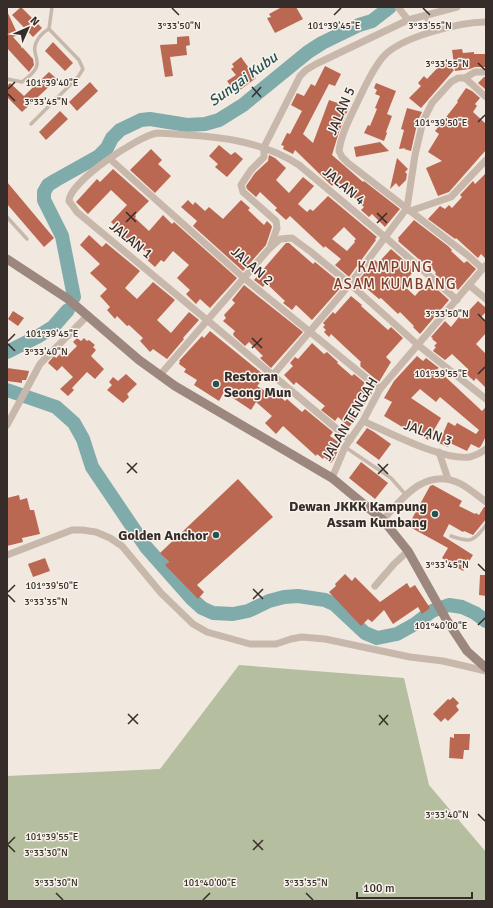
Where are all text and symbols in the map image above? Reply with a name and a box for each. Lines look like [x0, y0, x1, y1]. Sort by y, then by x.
north arrow [8, 8, 48, 48]
text: N [27, 14, 42, 29]
text: 3°33'50"N [157, 20, 201, 32]
text: 101°39'45"E [307, 20, 361, 32]
text: 3°33'55"N [408, 20, 452, 32]
water label: Sungai Kubu [205, 48, 282, 110]
text: 3°33'55"N [425, 58, 469, 70]
text: 101°39'40"E [25, 77, 79, 89]
street label: JALAN 5 [323, 84, 359, 138]
text: 3°33'45"N [24, 96, 68, 108]
text: 101°39'50"E [414, 117, 468, 129]
street label: JALAN 4 [319, 163, 369, 209]
street label: JALAN 1 [106, 218, 156, 262]
street label: JALAN 2 [227, 243, 277, 289]
district label: KAMPUNG ASAM KUMBANG [333, 258, 457, 293]
text: 3°33'50"N [425, 308, 469, 320]
text: 101°39'45"E [25, 328, 79, 340]
text: 3°33'40"N [24, 346, 68, 358]
place label: Restoran Seong Mun [224, 368, 292, 401]
text: 101°39'55"E [414, 368, 468, 380]
street label: JALAN TENGAH [318, 374, 382, 464]
marker: Restoran Seong Mun [211, 379, 221, 389]
street label: JALAN 3 [401, 416, 455, 450]
place label: Dewan JKKK Kampung Assam Kumbang [289, 498, 427, 531]
marker: Dewan JKKK Kampung Assam Kumbang [430, 509, 440, 519]
place label: Golden Anchor [118, 527, 208, 544]
marker: Golden Anchor [211, 530, 221, 540]
text: 3°33'45"N [425, 559, 469, 571]
text: 101°39'50"E [25, 580, 79, 592]
text: 3°33'35"N [24, 596, 68, 608]
text: 101°40'00"E [414, 620, 468, 632]
text: 3°33'40"N [425, 809, 469, 821]
text: 101°39'55"E [25, 831, 79, 843]
text: 3°33'30"N [24, 847, 68, 859]
scale bar [357, 874, 472, 900]
text: 3°33'30"N [34, 877, 78, 889]
text: 101°40'00"E [183, 877, 237, 889]
text: 3°33'35"N [284, 877, 328, 889]
text: 100 m [363, 881, 395, 896]

